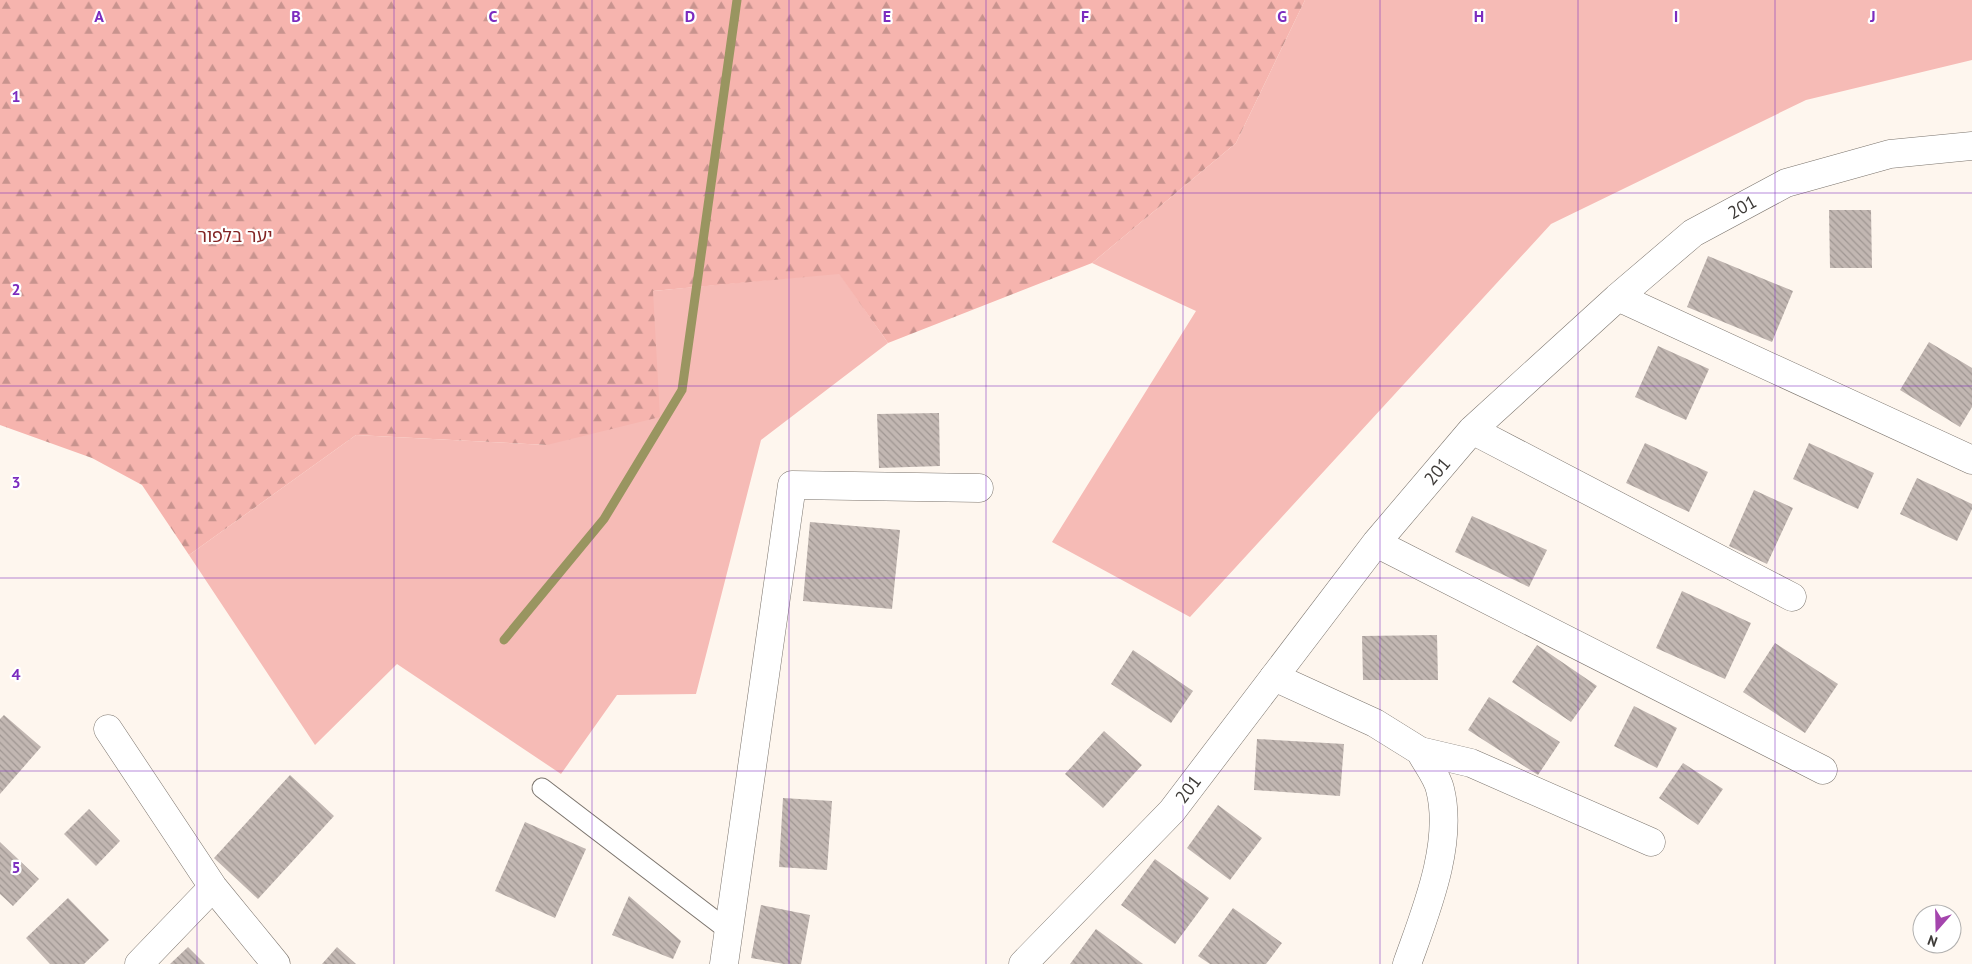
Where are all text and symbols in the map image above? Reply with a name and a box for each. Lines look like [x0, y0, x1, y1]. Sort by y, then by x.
text: A [94, 6, 104, 26]
text: B [291, 6, 301, 26]
text: C [489, 6, 498, 26]
text: D [685, 6, 695, 26]
text: E [883, 6, 891, 26]
text: F [1081, 6, 1089, 26]
text: G [1277, 6, 1287, 26]
text: H [1474, 6, 1484, 26]
text: I [1674, 6, 1678, 26]
text: J [1869, 6, 1876, 26]
text: 1 [11, 86, 21, 106]
street label: 201 [1724, 190, 1760, 224]
park label: יער בלפור [197, 224, 273, 247]
text: 2 [11, 279, 21, 299]
street label: 201 [1419, 452, 1455, 490]
text: 3 [11, 472, 21, 492]
text: 4 [11, 664, 21, 684]
street label: 201 [1170, 770, 1206, 808]
text: 5 [11, 857, 21, 877]
north arrow [1912, 904, 1962, 954]
text: N [1925, 931, 1940, 951]

